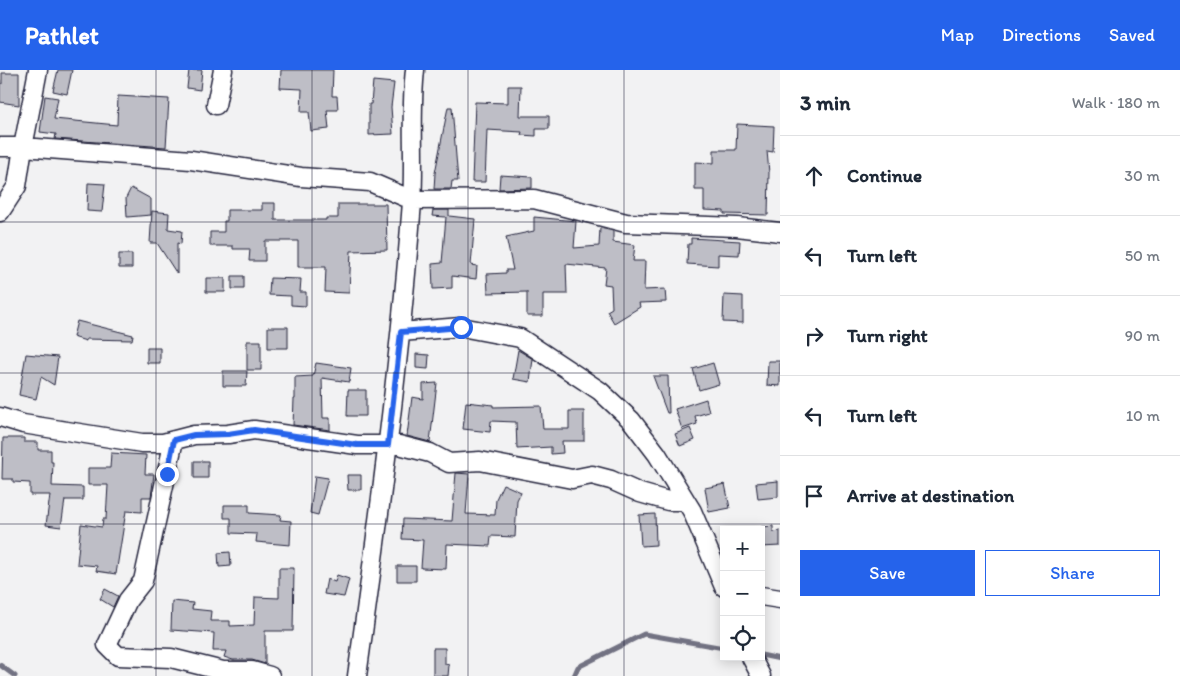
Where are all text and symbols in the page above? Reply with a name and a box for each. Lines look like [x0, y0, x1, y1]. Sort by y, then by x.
text: Pathlet [25, 21, 99, 50]
text: Map [941, 24, 974, 46]
text: Directions [1002, 24, 1081, 46]
text: Saved [1109, 24, 1155, 46]
text: 3 min [800, 90, 850, 115]
text: Walk · 180 m [1072, 93, 1160, 112]
icon: ahead [800, 162, 828, 190]
text: Continue [847, 164, 922, 187]
text: 30 m [1124, 166, 1160, 185]
icon: left [800, 242, 828, 270]
text: Turn left [847, 244, 917, 267]
text: 50 m [1125, 246, 1160, 265]
route start [450, 316, 473, 339]
icon: right [800, 322, 828, 350]
text: Turn right [847, 324, 928, 347]
text: 90 m [1125, 326, 1160, 345]
icon: left [800, 402, 828, 430]
text: Turn left [847, 404, 917, 427]
text: 10 m [1126, 406, 1160, 425]
route end [156, 463, 179, 486]
icon: arrive [800, 482, 828, 510]
text: Arrive at destination [847, 484, 1014, 507]
map controls [720, 526, 765, 661]
button: + [720, 526, 765, 571]
button: Save [800, 550, 975, 596]
button: Share [985, 550, 1160, 596]
button: − [720, 571, 765, 616]
button: locate [720, 616, 765, 661]

